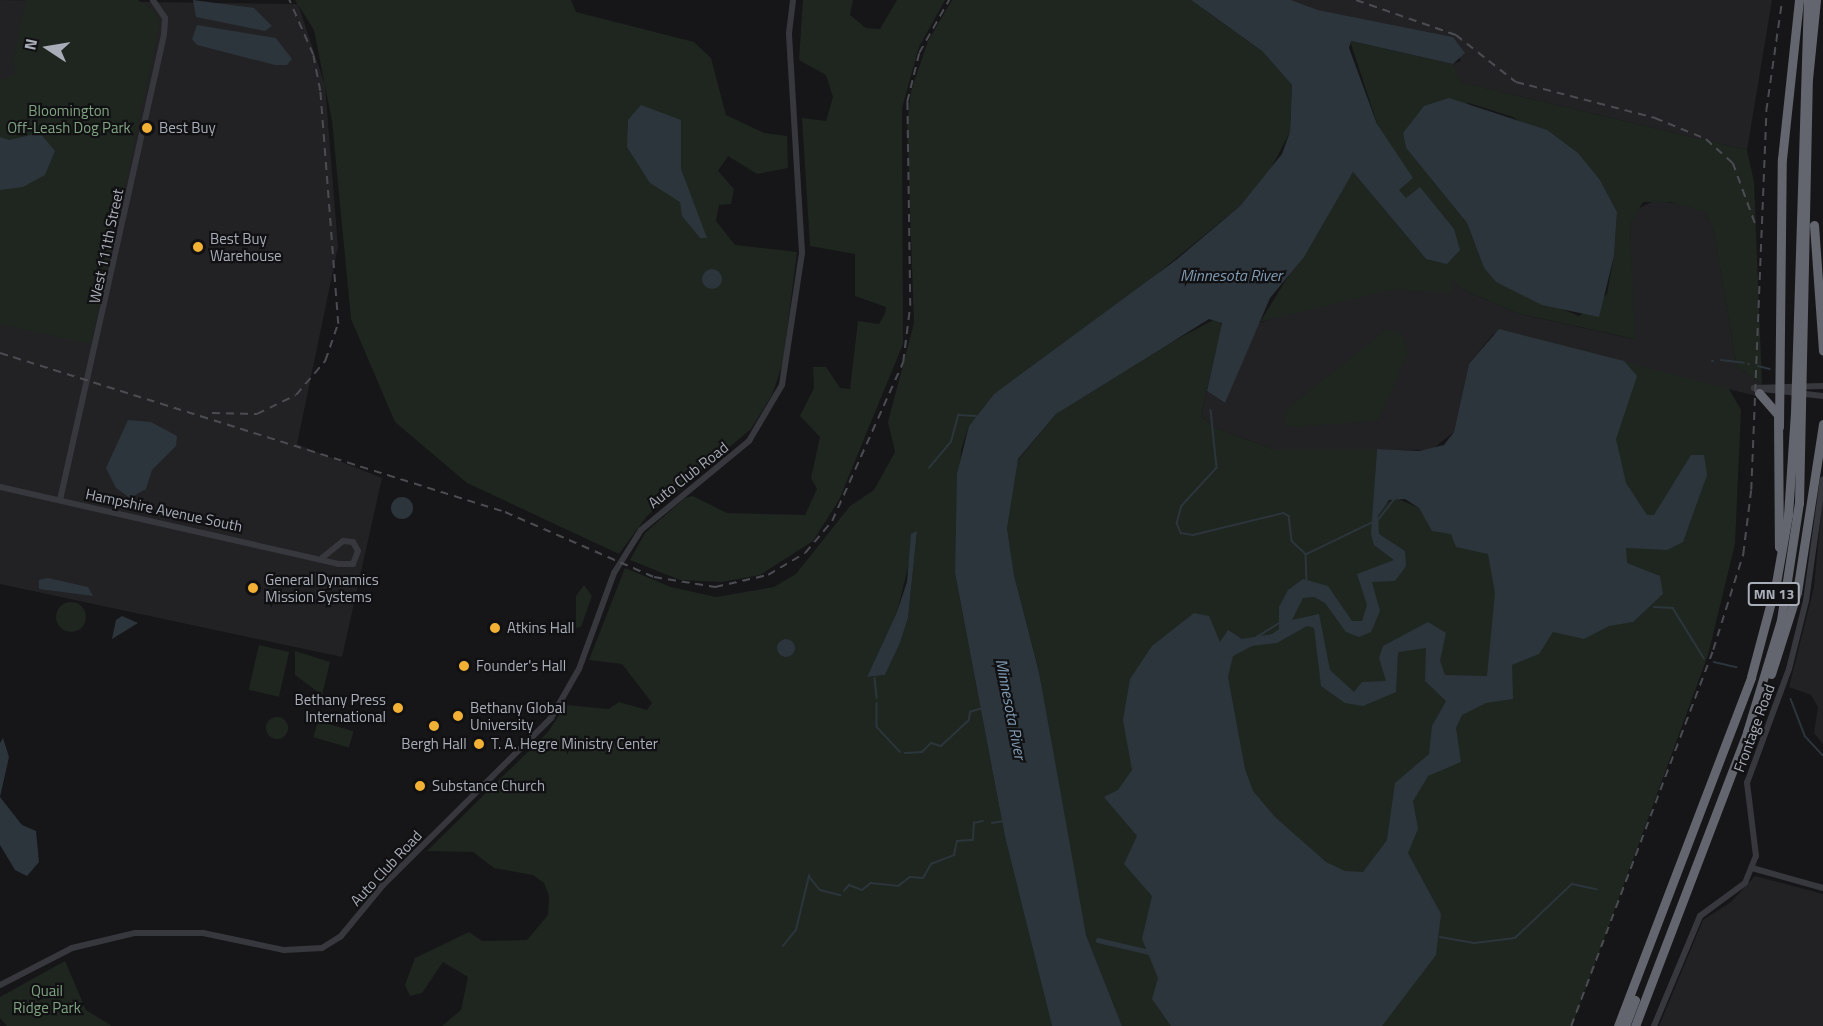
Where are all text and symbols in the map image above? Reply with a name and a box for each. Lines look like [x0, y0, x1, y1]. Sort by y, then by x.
north arrow [18, 18, 78, 78]
text: N [18, 36, 43, 52]
park label: Bloomington Off-Leash Dog Park [7, 101, 131, 136]
place label: Best Buy [159, 119, 216, 137]
marker: Best Buy [140, 121, 154, 135]
street label: West 111th Street [85, 187, 127, 305]
place label: Best Buy Warehouse [210, 229, 282, 264]
marker: Best Buy Warehouse [191, 240, 205, 254]
water label: Minnesota River [1180, 265, 1282, 285]
street label: Auto Club Road [644, 438, 732, 512]
street label: Hampshire Avenue South [84, 485, 244, 535]
place label: General Dynamics Mission Systems [265, 570, 379, 605]
marker: General Dynamics Mission Systems [246, 581, 260, 595]
road number: MN 13 [1747, 583, 1801, 605]
place label: Atkins Hall [507, 619, 574, 637]
marker: Atkins Hall [488, 621, 502, 635]
place label: Founder's Hall [476, 657, 566, 675]
water label: Minnesota River [992, 657, 1030, 761]
marker: Founder's Hall [457, 659, 471, 673]
street label: Frontage Road [1730, 682, 1778, 774]
place label: Bethany Press International [294, 690, 386, 725]
place label: Bethany Global University [470, 698, 566, 733]
marker: Bethany Press International [391, 701, 405, 715]
marker: Bethany Global University [451, 709, 465, 723]
marker: Bergh Hall [427, 719, 441, 733]
place label: Bergh Hall [401, 735, 467, 753]
place label: T. A. Hegre Ministry Center [491, 735, 658, 753]
marker: T. A. Hegre Ministry Center [472, 737, 486, 751]
place label: Substance Church [432, 777, 545, 795]
marker: Substance Church [413, 779, 427, 793]
street label: Auto Club Road [346, 827, 426, 909]
park label: Quail Ridge Park [13, 981, 81, 1016]

